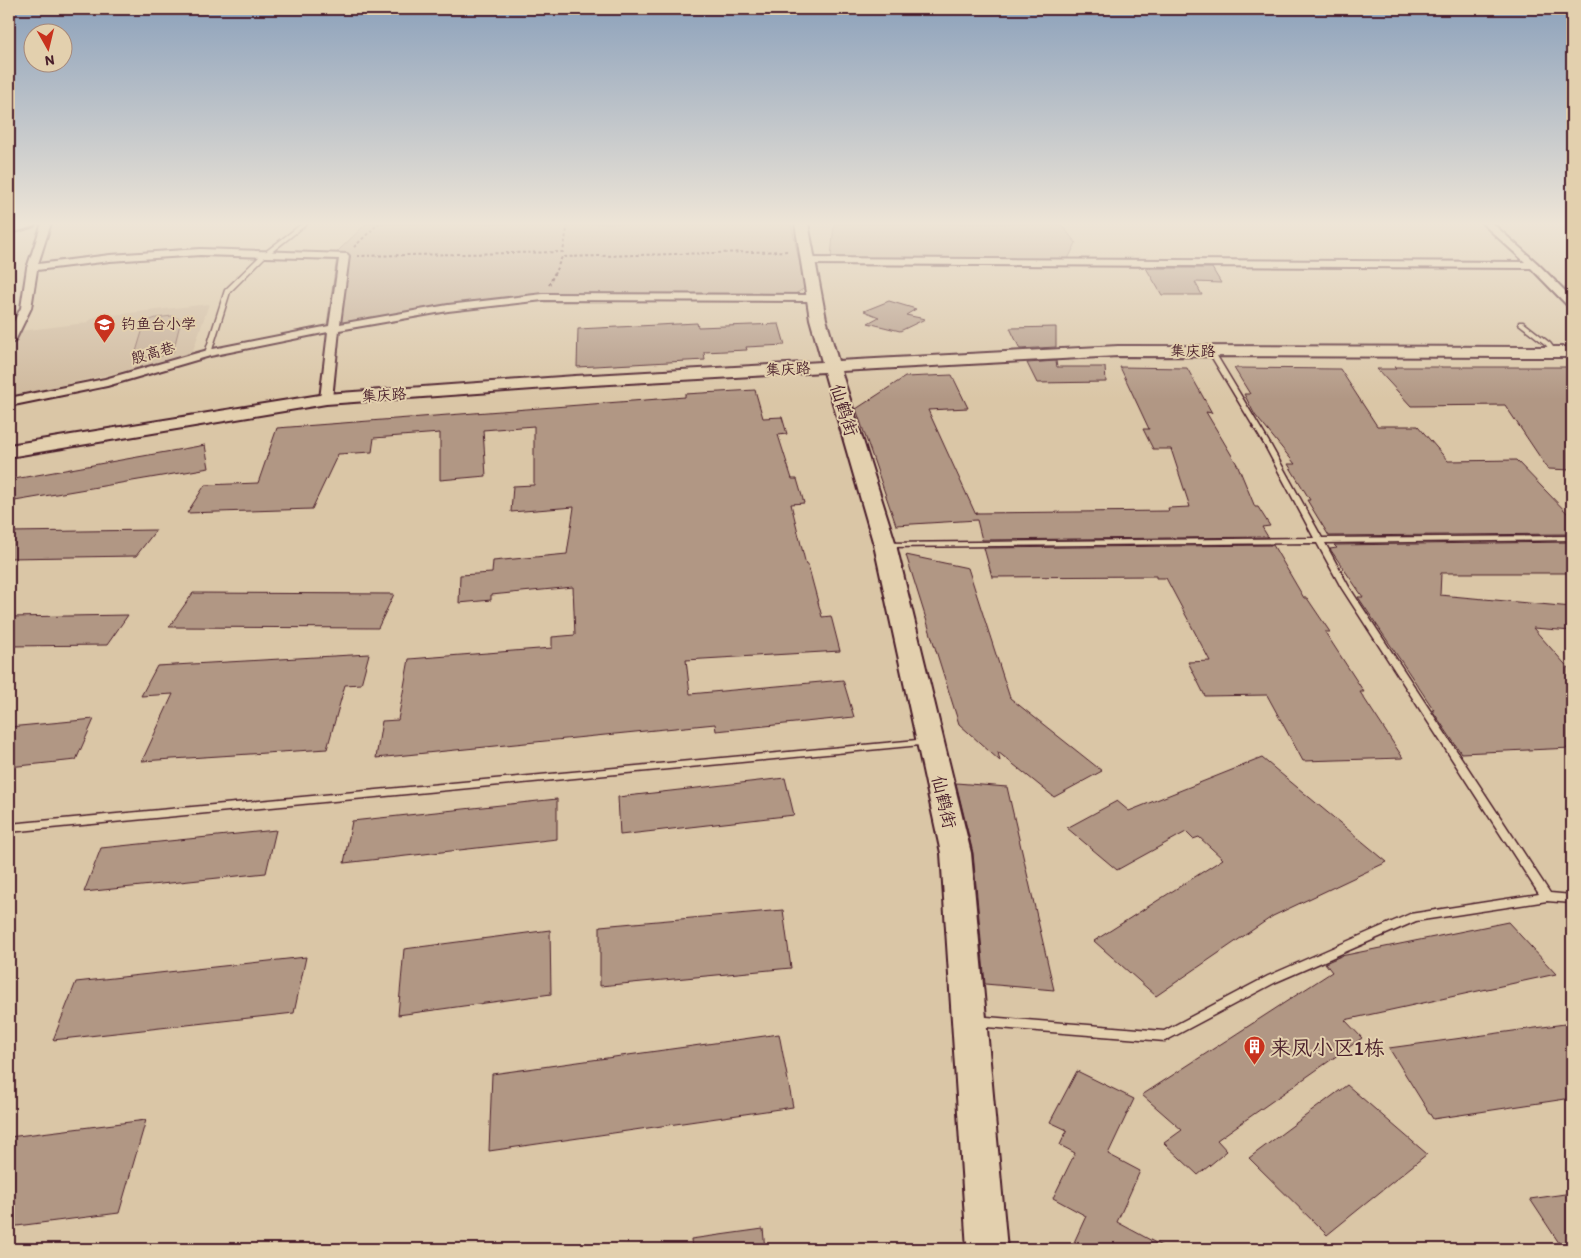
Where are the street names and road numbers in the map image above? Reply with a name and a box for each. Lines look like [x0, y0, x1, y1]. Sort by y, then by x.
street label: 殷高巷 [129, 338, 177, 368]
street label: 集庆路 [1170, 342, 1216, 360]
street label: 集庆路 [765, 359, 811, 379]
street label: 仙鹤街 [826, 381, 862, 439]
street label: 集庆路 [361, 384, 407, 406]
street label: 仙鹤街 [927, 773, 961, 831]

